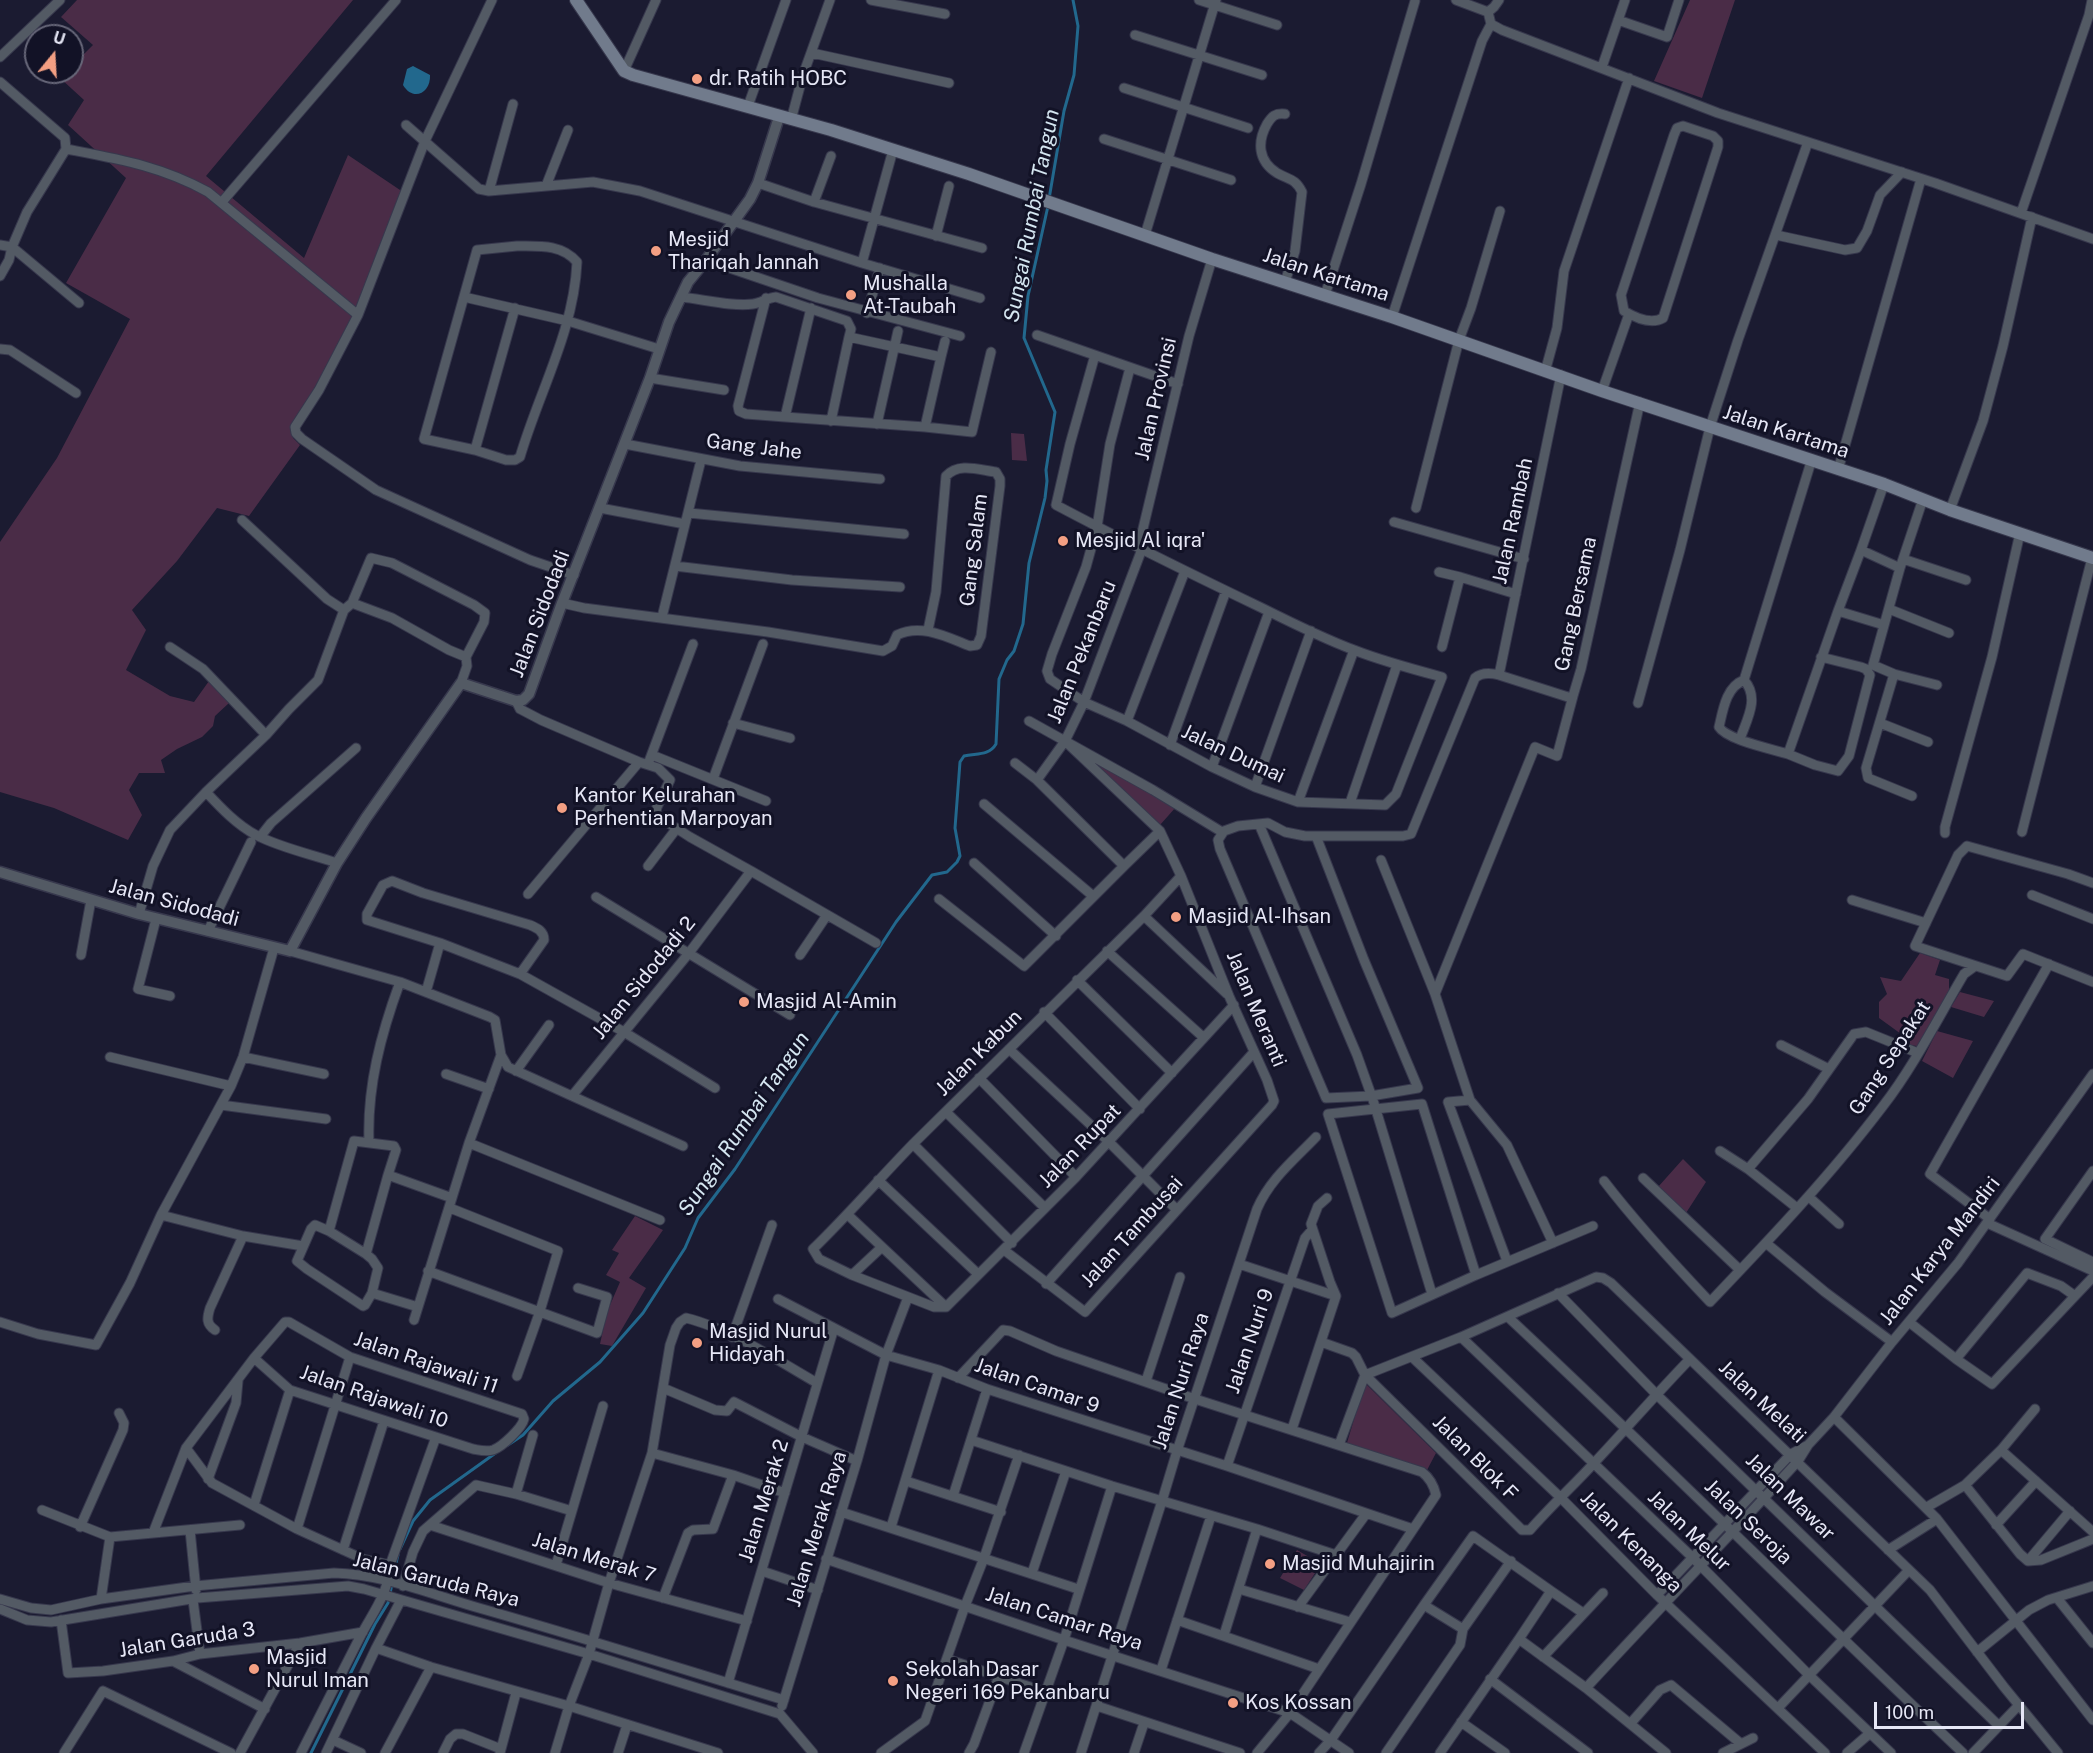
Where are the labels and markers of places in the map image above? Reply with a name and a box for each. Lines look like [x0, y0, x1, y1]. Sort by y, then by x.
place label: dr. Ratih HOBC [709, 67, 847, 91]
marker: dr. Ratih HOBC [690, 72, 704, 86]
place label: Mesjid Thariqah Jannah [668, 228, 819, 275]
marker: Mesjid Thariqah Jannah [649, 244, 663, 258]
place label: Mushalla At-Taubah [863, 272, 956, 319]
marker: Mushalla At-Taubah [844, 288, 858, 302]
place label: Mesjid Al iqra' [1075, 529, 1206, 553]
marker: Mesjid Al iqra' [1056, 534, 1070, 548]
place label: Kantor Kelurahan Perhentian Marpoyan [574, 784, 773, 831]
marker: Kantor Kelurahan Perhentian Marpoyan [555, 801, 569, 815]
place label: Masjid Al-Ihsan [1188, 905, 1331, 929]
marker: Masjid Al-Ihsan [1169, 910, 1183, 924]
place label: Masjid Al-Amin [756, 990, 897, 1014]
marker: Masjid Al-Amin [737, 995, 751, 1009]
place label: Masjid Nurul Hidayah [709, 1320, 827, 1367]
marker: Masjid Nurul Hidayah [690, 1336, 704, 1350]
place label: Masjid Muhajirin [1282, 1552, 1435, 1576]
marker: Masjid Muhajirin [1263, 1557, 1277, 1571]
place label: Masjid Nurul Iman [266, 1646, 369, 1693]
place label: Sekolah Dasar Negeri 169 Pekanbaru [905, 1658, 1110, 1705]
marker: Masjid Nurul Iman [247, 1662, 261, 1676]
marker: Sekolah Dasar Negeri 169 Pekanbaru [886, 1674, 900, 1688]
place label: Kos Kossan [1245, 1691, 1351, 1715]
marker: Kos Kossan [1226, 1696, 1240, 1710]

